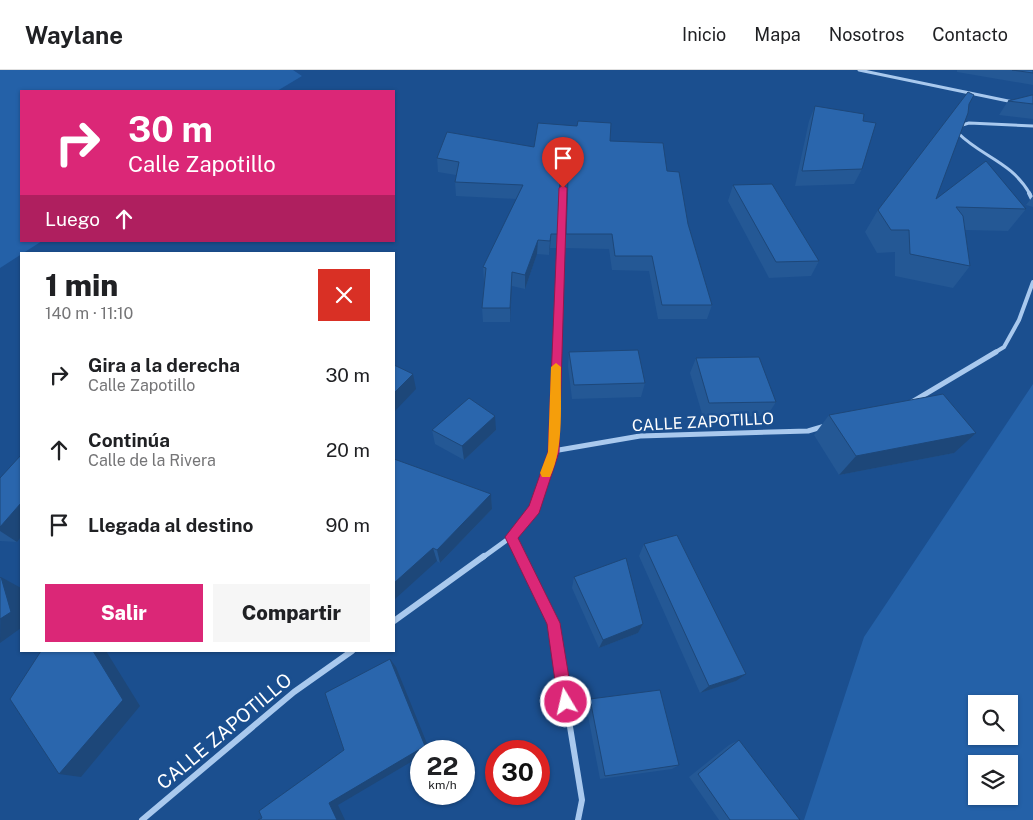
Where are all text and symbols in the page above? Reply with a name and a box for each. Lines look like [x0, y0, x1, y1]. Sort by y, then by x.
text: Waylane [25, 21, 123, 49]
text: Inicio [682, 24, 726, 45]
text: Mapa [754, 24, 801, 45]
text: Nosotros [829, 24, 904, 45]
text: Contacto [932, 24, 1008, 45]
text: 30 m [128, 109, 213, 150]
icon: right [45, 110, 110, 175]
pin [542, 137, 584, 188]
icon: arrive [549, 144, 577, 172]
text: Calle Zapotillo [128, 151, 276, 177]
icon: ahead [110, 205, 138, 233]
text: Luego [45, 208, 100, 230]
text: 1 min [45, 267, 118, 303]
button: close [318, 269, 370, 321]
text: 140 m · 11:10 [45, 304, 133, 323]
text: Gira a la derecha [88, 354, 240, 376]
icon: right [45, 361, 73, 389]
text: 30 m [325, 364, 370, 386]
text: Calle Zapotillo [88, 376, 195, 395]
street label: CALLE ZAPOTILLO [632, 409, 774, 435]
text: Continúa [88, 429, 170, 451]
icon: ahead [45, 436, 73, 464]
text: 20 m [326, 439, 370, 461]
text: Calle de la Rivera [88, 451, 216, 470]
icon: arrive [45, 511, 73, 539]
text: Llegada al destino [88, 514, 253, 536]
text: 90 m [326, 514, 370, 536]
button: Salir [45, 584, 203, 642]
button: Compartir [213, 584, 370, 642]
street label: CALLE ZAPOTILLO [152, 668, 296, 794]
position arrow [539, 675, 591, 727]
map controls [968, 695, 1018, 805]
button: search [968, 695, 1018, 745]
speed limit sign: 30 [485, 740, 550, 805]
text: 22 [427, 751, 458, 781]
button: layers [968, 755, 1018, 805]
text: km/h [428, 778, 457, 792]

